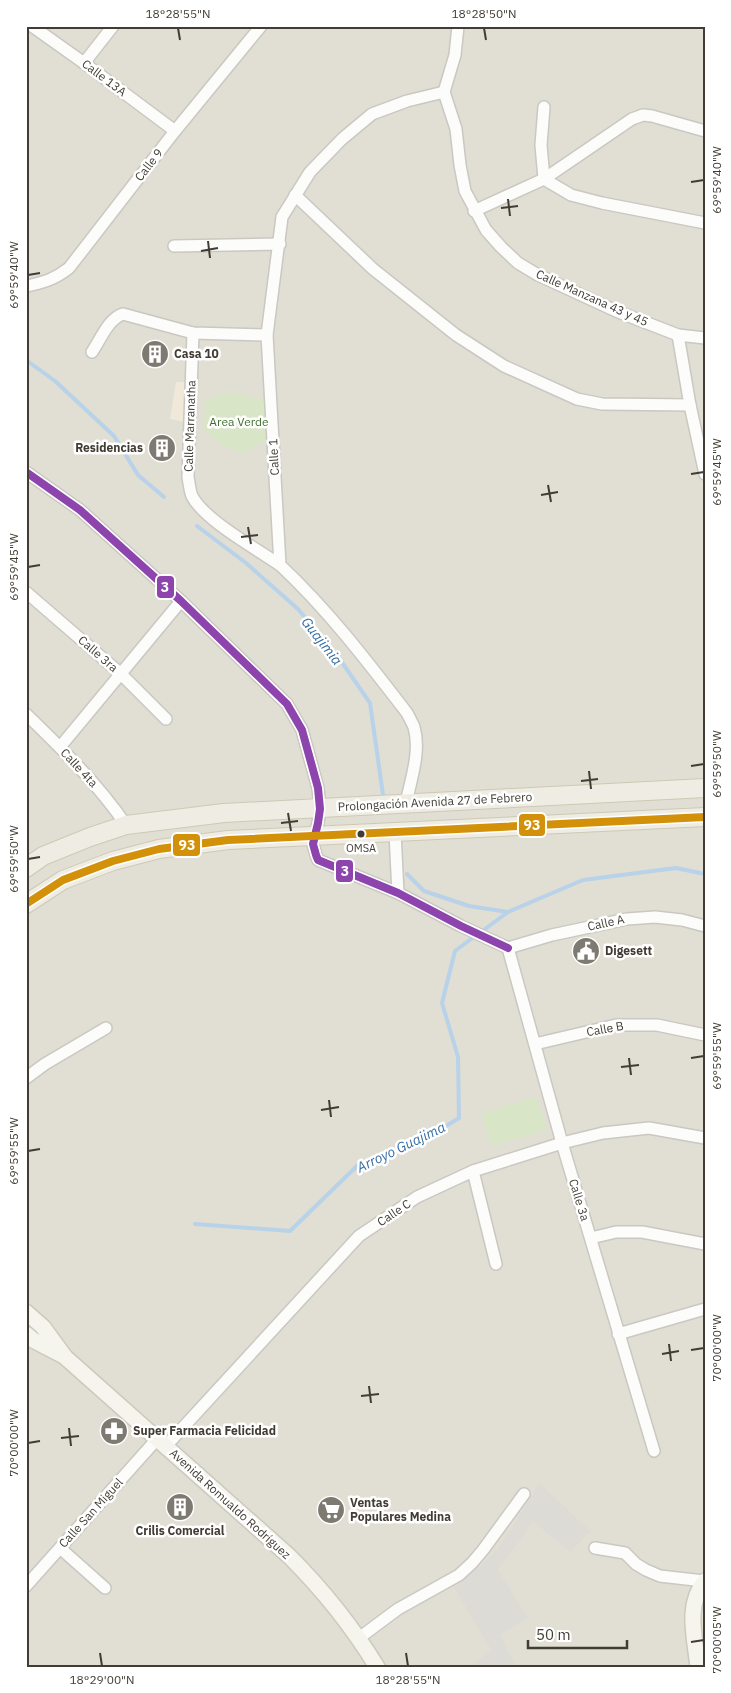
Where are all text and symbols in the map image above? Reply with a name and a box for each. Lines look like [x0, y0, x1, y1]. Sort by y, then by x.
text: 18°28'55"N [145, 6, 211, 21]
text: 18°28'50"N [451, 6, 517, 21]
street label: Calle 13A [79, 56, 130, 99]
street label: Calle 9 [131, 146, 166, 184]
text: 69°59'40"W [709, 146, 724, 214]
text: 69°59'40"W [6, 241, 21, 309]
street label: Calle Manzana 43 y 45 [534, 266, 651, 329]
building icon: Casa 10 [140, 339, 170, 369]
place label: Casa 10 [174, 346, 219, 361]
street label: Calle Marranatha [180, 379, 199, 472]
park label: Area Verde [209, 414, 269, 429]
building icon: Residencias [147, 433, 177, 463]
street label: Calle 1 [265, 438, 282, 476]
text: 69°59'45"W [709, 438, 724, 506]
place label: Residencias [75, 440, 143, 455]
text: 69°59'45"W [6, 533, 21, 601]
line badge: 3 [156, 575, 175, 599]
text: 3 [161, 578, 169, 596]
water label: Guajimia [298, 613, 346, 669]
street label: Calle 3ra [75, 632, 122, 675]
text: 69°59'50"W [709, 730, 724, 798]
street label: Calle 4ta [58, 745, 101, 791]
street label: Prolongación Avenida 27 de Febrero [337, 789, 533, 814]
line badge: 93 [518, 813, 546, 837]
text: 93 [524, 816, 540, 834]
text: 69°59'50"W [6, 825, 21, 893]
marker: OMSA [356, 829, 366, 839]
line badge: 93 [172, 833, 201, 857]
text: 93 [179, 836, 195, 854]
place label: OMSA [346, 841, 376, 855]
line badge: 3 [335, 859, 354, 883]
text: 3 [341, 862, 349, 880]
street label: Calle A [586, 911, 626, 934]
public building icon: Digesett [571, 936, 601, 966]
place label: Digesett [605, 943, 652, 958]
street label: Calle B [585, 1018, 625, 1039]
text: 69°59'55"W [709, 1022, 724, 1090]
text: 69°59'55"W [6, 1117, 21, 1185]
water label: Arroyo Guajima [353, 1118, 448, 1177]
street label: Calle 3a [566, 1177, 593, 1223]
street label: Calle C [374, 1196, 414, 1229]
text: 70°00'00"W [709, 1314, 724, 1382]
text: 70°00'00"W [6, 1409, 21, 1477]
pharmacy icon: Super Farmacia Felicidad [99, 1416, 129, 1446]
place label: Super Farmacia Felicidad [133, 1423, 276, 1438]
street label: Avenida Romualdo Rodríguez [167, 1445, 294, 1562]
street label: Calle San Miguel [55, 1475, 126, 1551]
building icon: Crilis Comercial [165, 1492, 195, 1522]
supermarket icon: Ventas Populares Medina [316, 1495, 346, 1525]
place label: Ventas Populares Medina [350, 1495, 451, 1524]
place label: Crilis Comercial [136, 1523, 225, 1538]
text: 70°00'05"W [709, 1606, 724, 1674]
scale bar [528, 1618, 627, 1650]
text: 50 m [536, 1625, 571, 1644]
text: 18°29'00"N [69, 1672, 135, 1687]
text: 18°28'55"N [375, 1672, 441, 1687]

